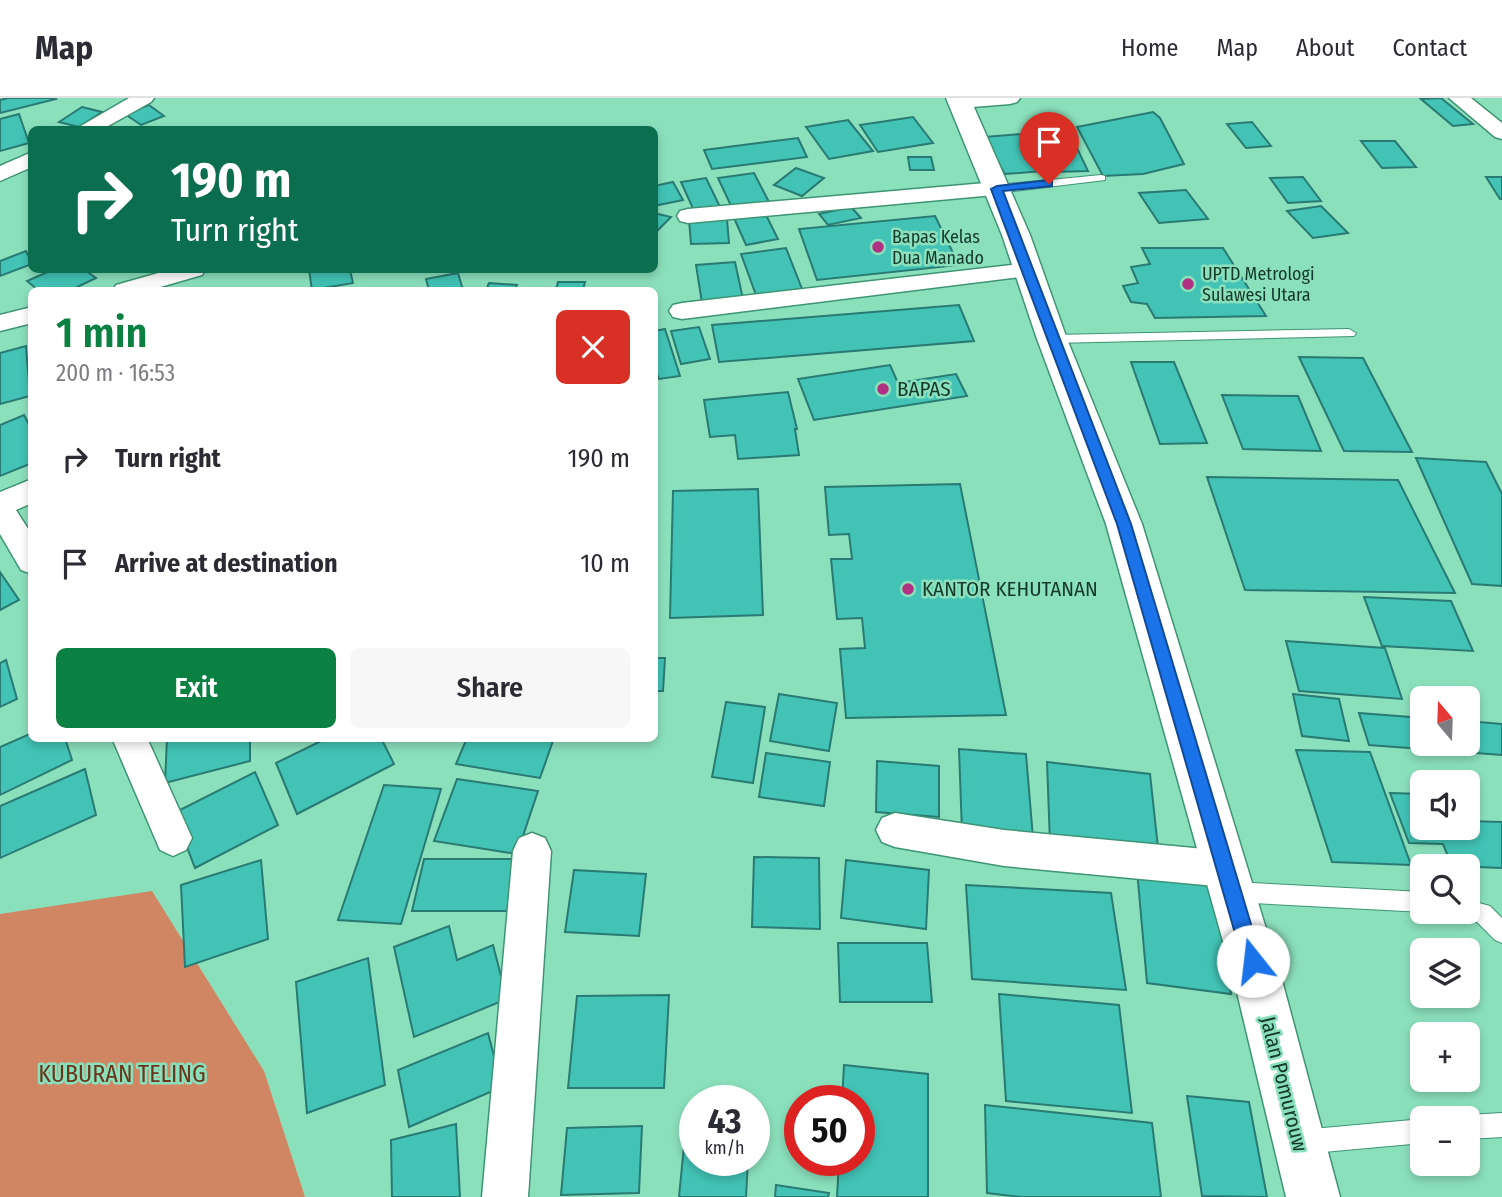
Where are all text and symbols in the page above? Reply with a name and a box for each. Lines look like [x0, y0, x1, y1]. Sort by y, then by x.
text: Map [35, 28, 93, 68]
text: Home [1121, 34, 1178, 62]
text: Map [1216, 34, 1258, 62]
text: About [1296, 34, 1354, 62]
text: Contact [1392, 34, 1467, 62]
pin [1019, 112, 1079, 184]
icon: arrive [1030, 123, 1068, 161]
text: 190 m [171, 151, 291, 210]
icon: right [56, 154, 147, 245]
text: Turn right [171, 211, 298, 249]
place label: Bapas Kelas Dua Manado [892, 226, 984, 269]
marker: Bapas Kelas Dua Manado [870, 239, 886, 255]
place label: UPTD Metrologi Sulawesi Utara [1202, 263, 1315, 306]
marker: UPTD Metrologi Sulawesi Utara [1180, 276, 1196, 292]
text: 1 min [56, 308, 147, 358]
button: close [556, 310, 630, 384]
text: 200 m · 16:53 [56, 359, 175, 387]
place label: BAPAS [897, 376, 951, 402]
marker: BAPAS [875, 381, 891, 397]
icon: right [56, 440, 94, 478]
text: Turn right [115, 443, 221, 474]
text: 190 m [568, 443, 630, 474]
icon: arrive [56, 545, 94, 583]
text: Arrive at destination [115, 548, 338, 579]
text: 10 m [580, 548, 630, 579]
place label: KANTOR KEHUTANAN [922, 576, 1098, 602]
marker: KANTOR KEHUTANAN [900, 581, 916, 597]
button: Exit [56, 648, 336, 728]
button: Share [350, 648, 630, 728]
north arrow [1410, 686, 1480, 756]
map controls [1410, 686, 1480, 1176]
button: sound [1410, 770, 1480, 840]
button: search [1410, 854, 1480, 924]
position arrow [1216, 924, 1290, 998]
button: layers [1410, 938, 1480, 1008]
street label: Jalan Pomurouw [1255, 1014, 1313, 1155]
button: + [1410, 1022, 1480, 1092]
park label: KUBURAN TELING [38, 1060, 206, 1088]
speed limit sign: 50 [784, 1085, 875, 1176]
text: 43 [707, 1100, 742, 1142]
button: − [1410, 1106, 1480, 1176]
text: km/h [704, 1137, 745, 1159]

